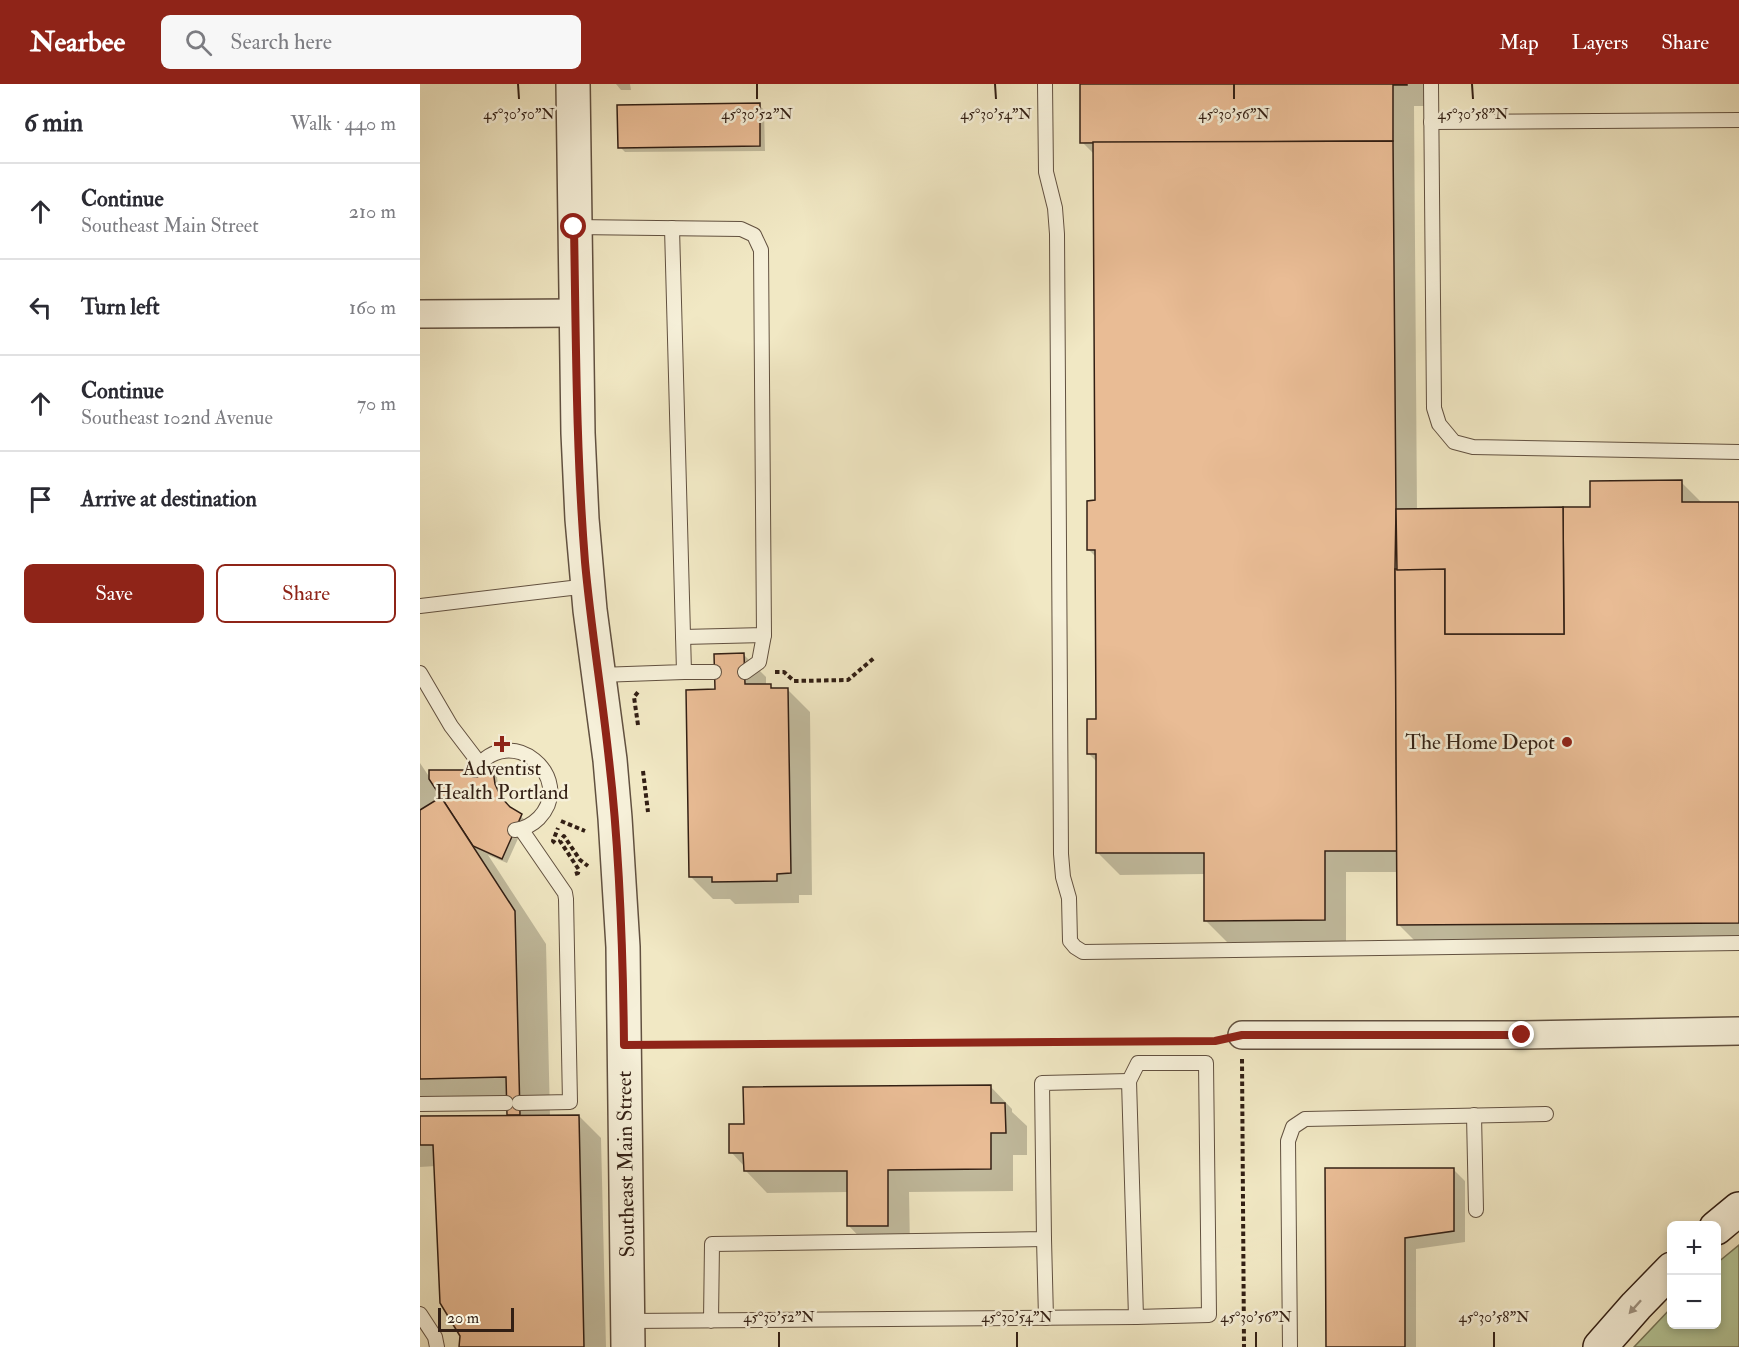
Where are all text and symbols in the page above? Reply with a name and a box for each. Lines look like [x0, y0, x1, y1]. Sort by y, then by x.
search box [161, 15, 581, 69]
text: Nearbee [30, 25, 125, 60]
icon: search [182, 26, 215, 59]
text: Search here [230, 28, 332, 56]
text: Map [1499, 29, 1539, 56]
text: Layers [1572, 29, 1628, 56]
text: Share [1661, 29, 1709, 56]
text: 45°30'50"N [483, 105, 555, 124]
text: 45°30'52"N [721, 105, 793, 124]
text: 45°30'54"N [960, 105, 1032, 124]
text: 45°30'56"N [1198, 105, 1270, 124]
text: 45°30'58"N [1438, 105, 1509, 124]
text: 6 min [24, 107, 83, 139]
text: Walk · 440 m [291, 111, 396, 136]
text: Continue [81, 185, 164, 213]
icon: ahead [24, 195, 57, 228]
text: 210 m [349, 199, 396, 224]
text: Southeast Main Street [81, 213, 259, 238]
route start [560, 213, 586, 239]
icon: left [24, 291, 57, 324]
text: Turn left [81, 293, 160, 321]
text: 160 m [349, 295, 396, 320]
text: Continue [81, 377, 164, 405]
icon: ahead [24, 387, 57, 420]
text: 70 m [357, 391, 396, 416]
text: Southeast 102nd Avenue [81, 405, 273, 430]
icon: arrive [24, 483, 57, 516]
text: Arrive at destination [81, 485, 257, 513]
button: Save [24, 564, 204, 623]
button: Share [216, 564, 396, 623]
place label: The Home Depot [1405, 729, 1555, 756]
marker: Adventist Health Portland [493, 735, 511, 753]
marker: The Home Depot [1560, 735, 1574, 749]
place label: Adventist Health Portland [435, 755, 569, 806]
route end [1508, 1021, 1534, 1047]
street label: Southeast Main Street [611, 1070, 641, 1257]
map controls [1667, 1221, 1721, 1329]
button: + [1667, 1221, 1721, 1275]
button: − [1667, 1275, 1721, 1329]
one-way arrow [1629, 1299, 1642, 1314]
scale bar [438, 1305, 514, 1332]
text: 20 m [447, 1308, 479, 1328]
text: 45°30'52"N [743, 1308, 815, 1327]
text: 45°30'54"N [981, 1308, 1053, 1327]
text: 45°30'56"N [1220, 1308, 1292, 1327]
text: 45°30'58"N [1459, 1308, 1530, 1327]

